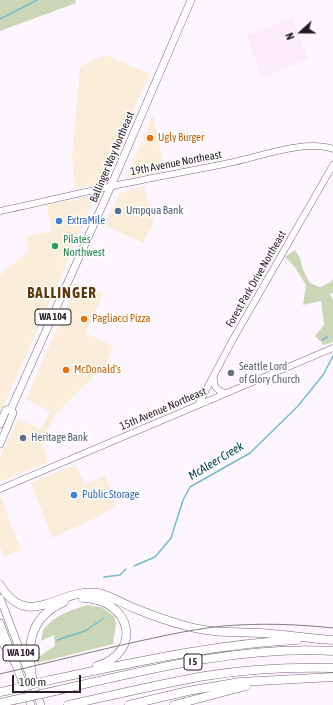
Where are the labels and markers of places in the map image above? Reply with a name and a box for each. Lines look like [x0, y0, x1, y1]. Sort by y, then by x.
place label: Ugly Burger [158, 131, 204, 145]
marker: Ugly Burger [145, 133, 155, 143]
place label: Umpqua Bank [126, 204, 183, 218]
marker: Umpqua Bank [113, 206, 123, 216]
place label: ExtraMile [67, 214, 105, 228]
marker: ExtraMile [54, 216, 64, 226]
place label: Pilates Northwest [63, 233, 105, 259]
marker: Pilates Northwest [50, 241, 60, 251]
place label: Pagliacci Pizza [92, 312, 150, 326]
marker: Pagliacci Pizza [79, 314, 89, 324]
place label: Seattle Lord of Glory Church [239, 360, 300, 386]
place label: McDonald's [74, 363, 121, 377]
marker: McDonald's [61, 365, 71, 375]
marker: Seattle Lord of Glory Church [226, 368, 236, 378]
place label: Heritage Bank [31, 431, 88, 445]
marker: Heritage Bank [18, 433, 28, 443]
place label: Public Storage [82, 488, 139, 502]
marker: Public Storage [69, 490, 79, 500]

